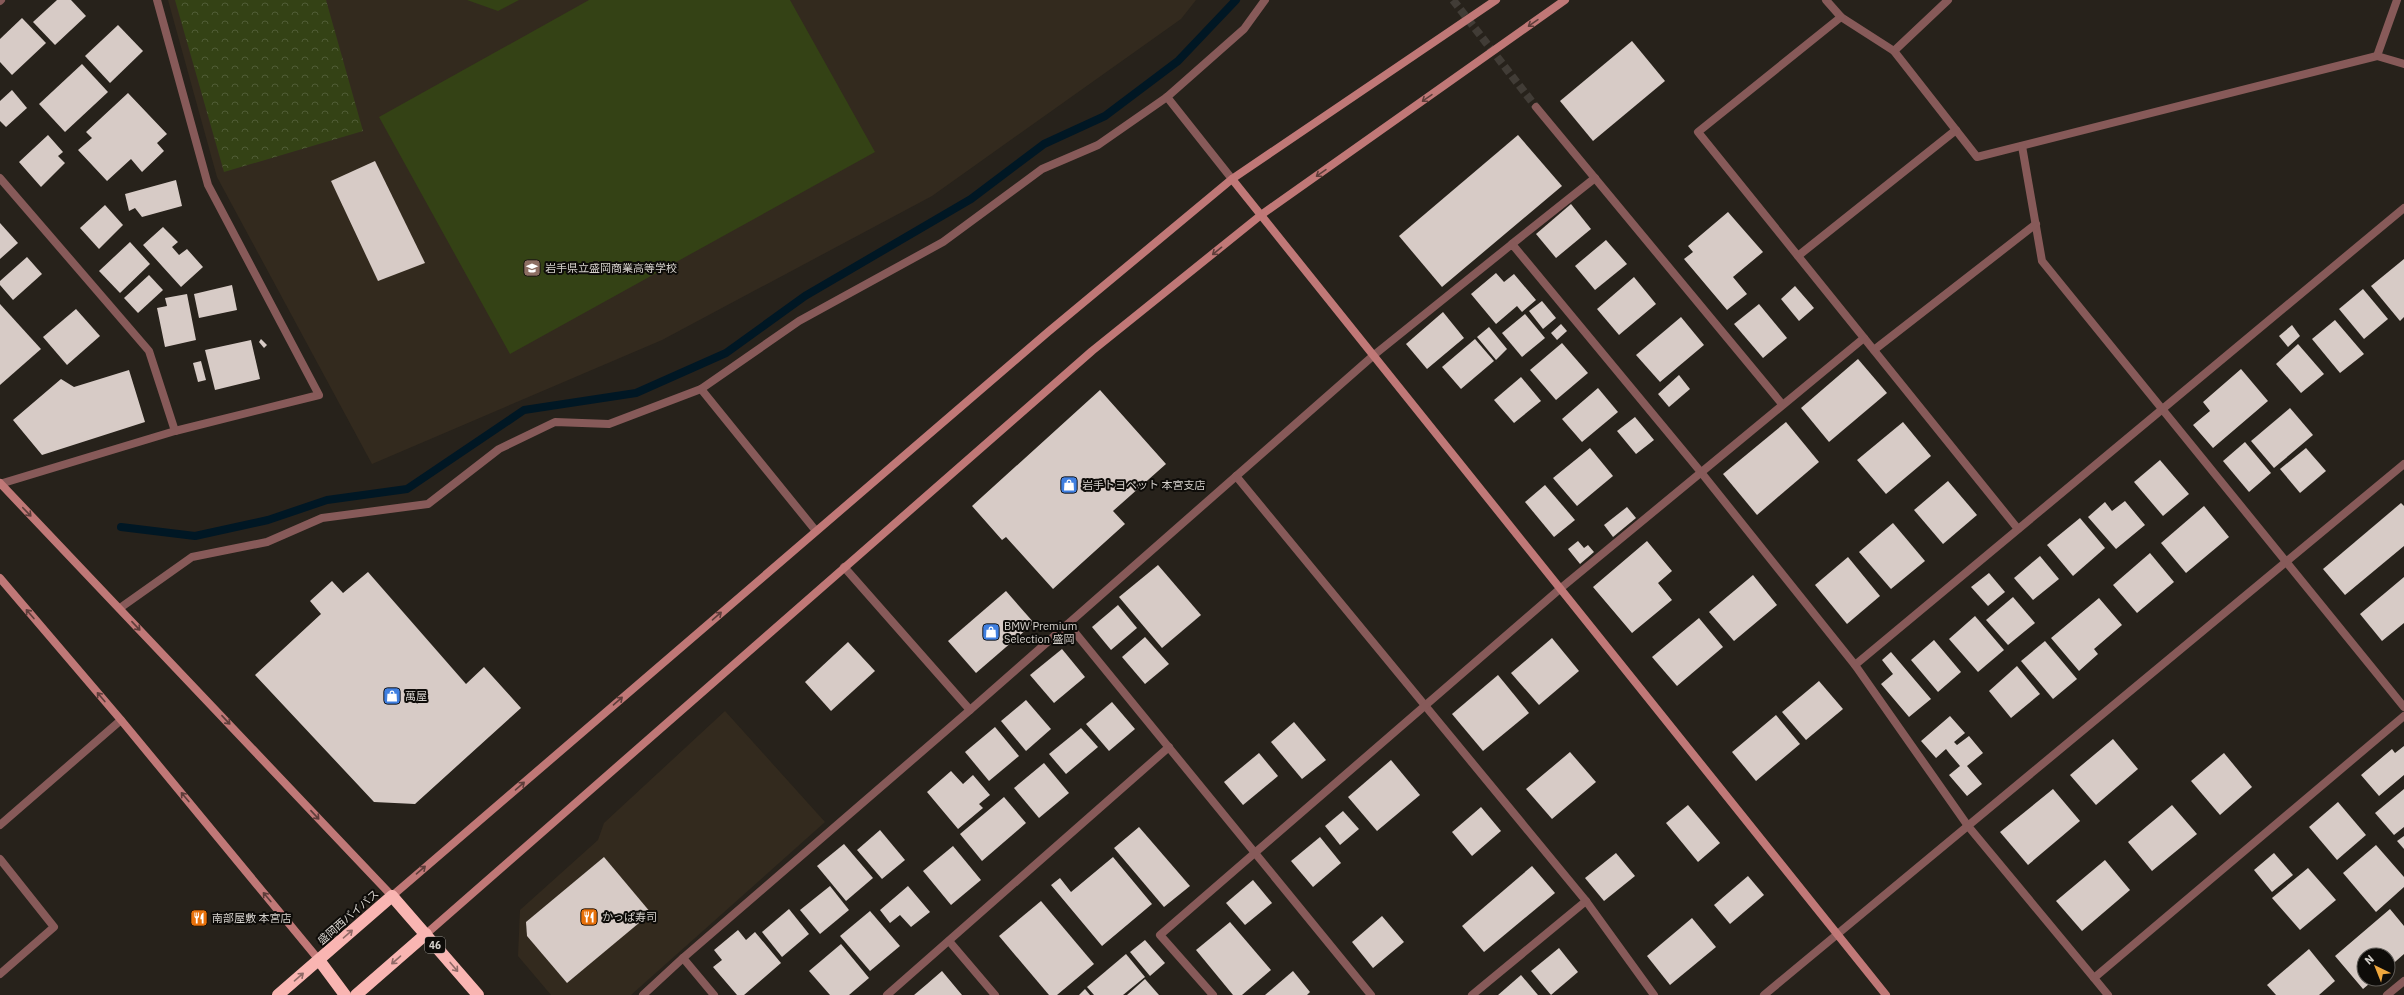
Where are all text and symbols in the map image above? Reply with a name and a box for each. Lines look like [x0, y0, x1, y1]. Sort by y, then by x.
one-way arrow [1528, 19, 1539, 27]
one-way arrow [1422, 94, 1433, 102]
one-way arrow [1316, 169, 1327, 177]
one-way arrow [1211, 247, 1222, 256]
school or university icon: 岩手県立盛岡商業高等学校 [522, 258, 542, 278]
place label: 岩手県立盛岡商業高等学校 [545, 261, 677, 275]
shop icon: 岩手トヨペット 本宮支店 [1059, 475, 1079, 495]
place label: 岩手トヨペット 本宮支店 [1082, 478, 1206, 492]
one-way arrow [22, 506, 31, 516]
one-way arrow [26, 608, 35, 619]
one-way arrow [712, 612, 722, 621]
place label: BMW Premium Selection 盛岡 [1004, 619, 1077, 646]
one-way arrow [132, 620, 141, 631]
shop icon: BMW Premium Selection 盛岡 [981, 622, 1001, 642]
shop icon: 萬屋 [382, 686, 402, 706]
place label: 萬屋 [405, 689, 427, 703]
one-way arrow [97, 692, 106, 702]
one-way arrow [613, 697, 623, 706]
one-way arrow [221, 715, 230, 725]
one-way arrow [514, 781, 525, 790]
one-way arrow [180, 792, 189, 802]
one-way arrow [310, 810, 320, 820]
one-way arrow [416, 866, 426, 875]
street label: 盛岡西バイパス [314, 887, 382, 947]
one-way arrow [263, 892, 272, 903]
restaurant icon: かっぱ寿司 [579, 907, 599, 927]
restaurant icon: 南部屋敷 本宮店 [189, 908, 209, 928]
place label: かっぱ寿司 [602, 910, 657, 924]
place label: 南部屋敷 本宮店 [212, 911, 292, 925]
one-way arrow [343, 929, 354, 938]
road number: 46 [425, 937, 445, 953]
north arrow [2356, 947, 2396, 987]
text: N [2361, 952, 2377, 968]
one-way arrow [391, 955, 402, 964]
one-way arrow [449, 962, 458, 972]
one-way arrow [293, 973, 304, 982]

